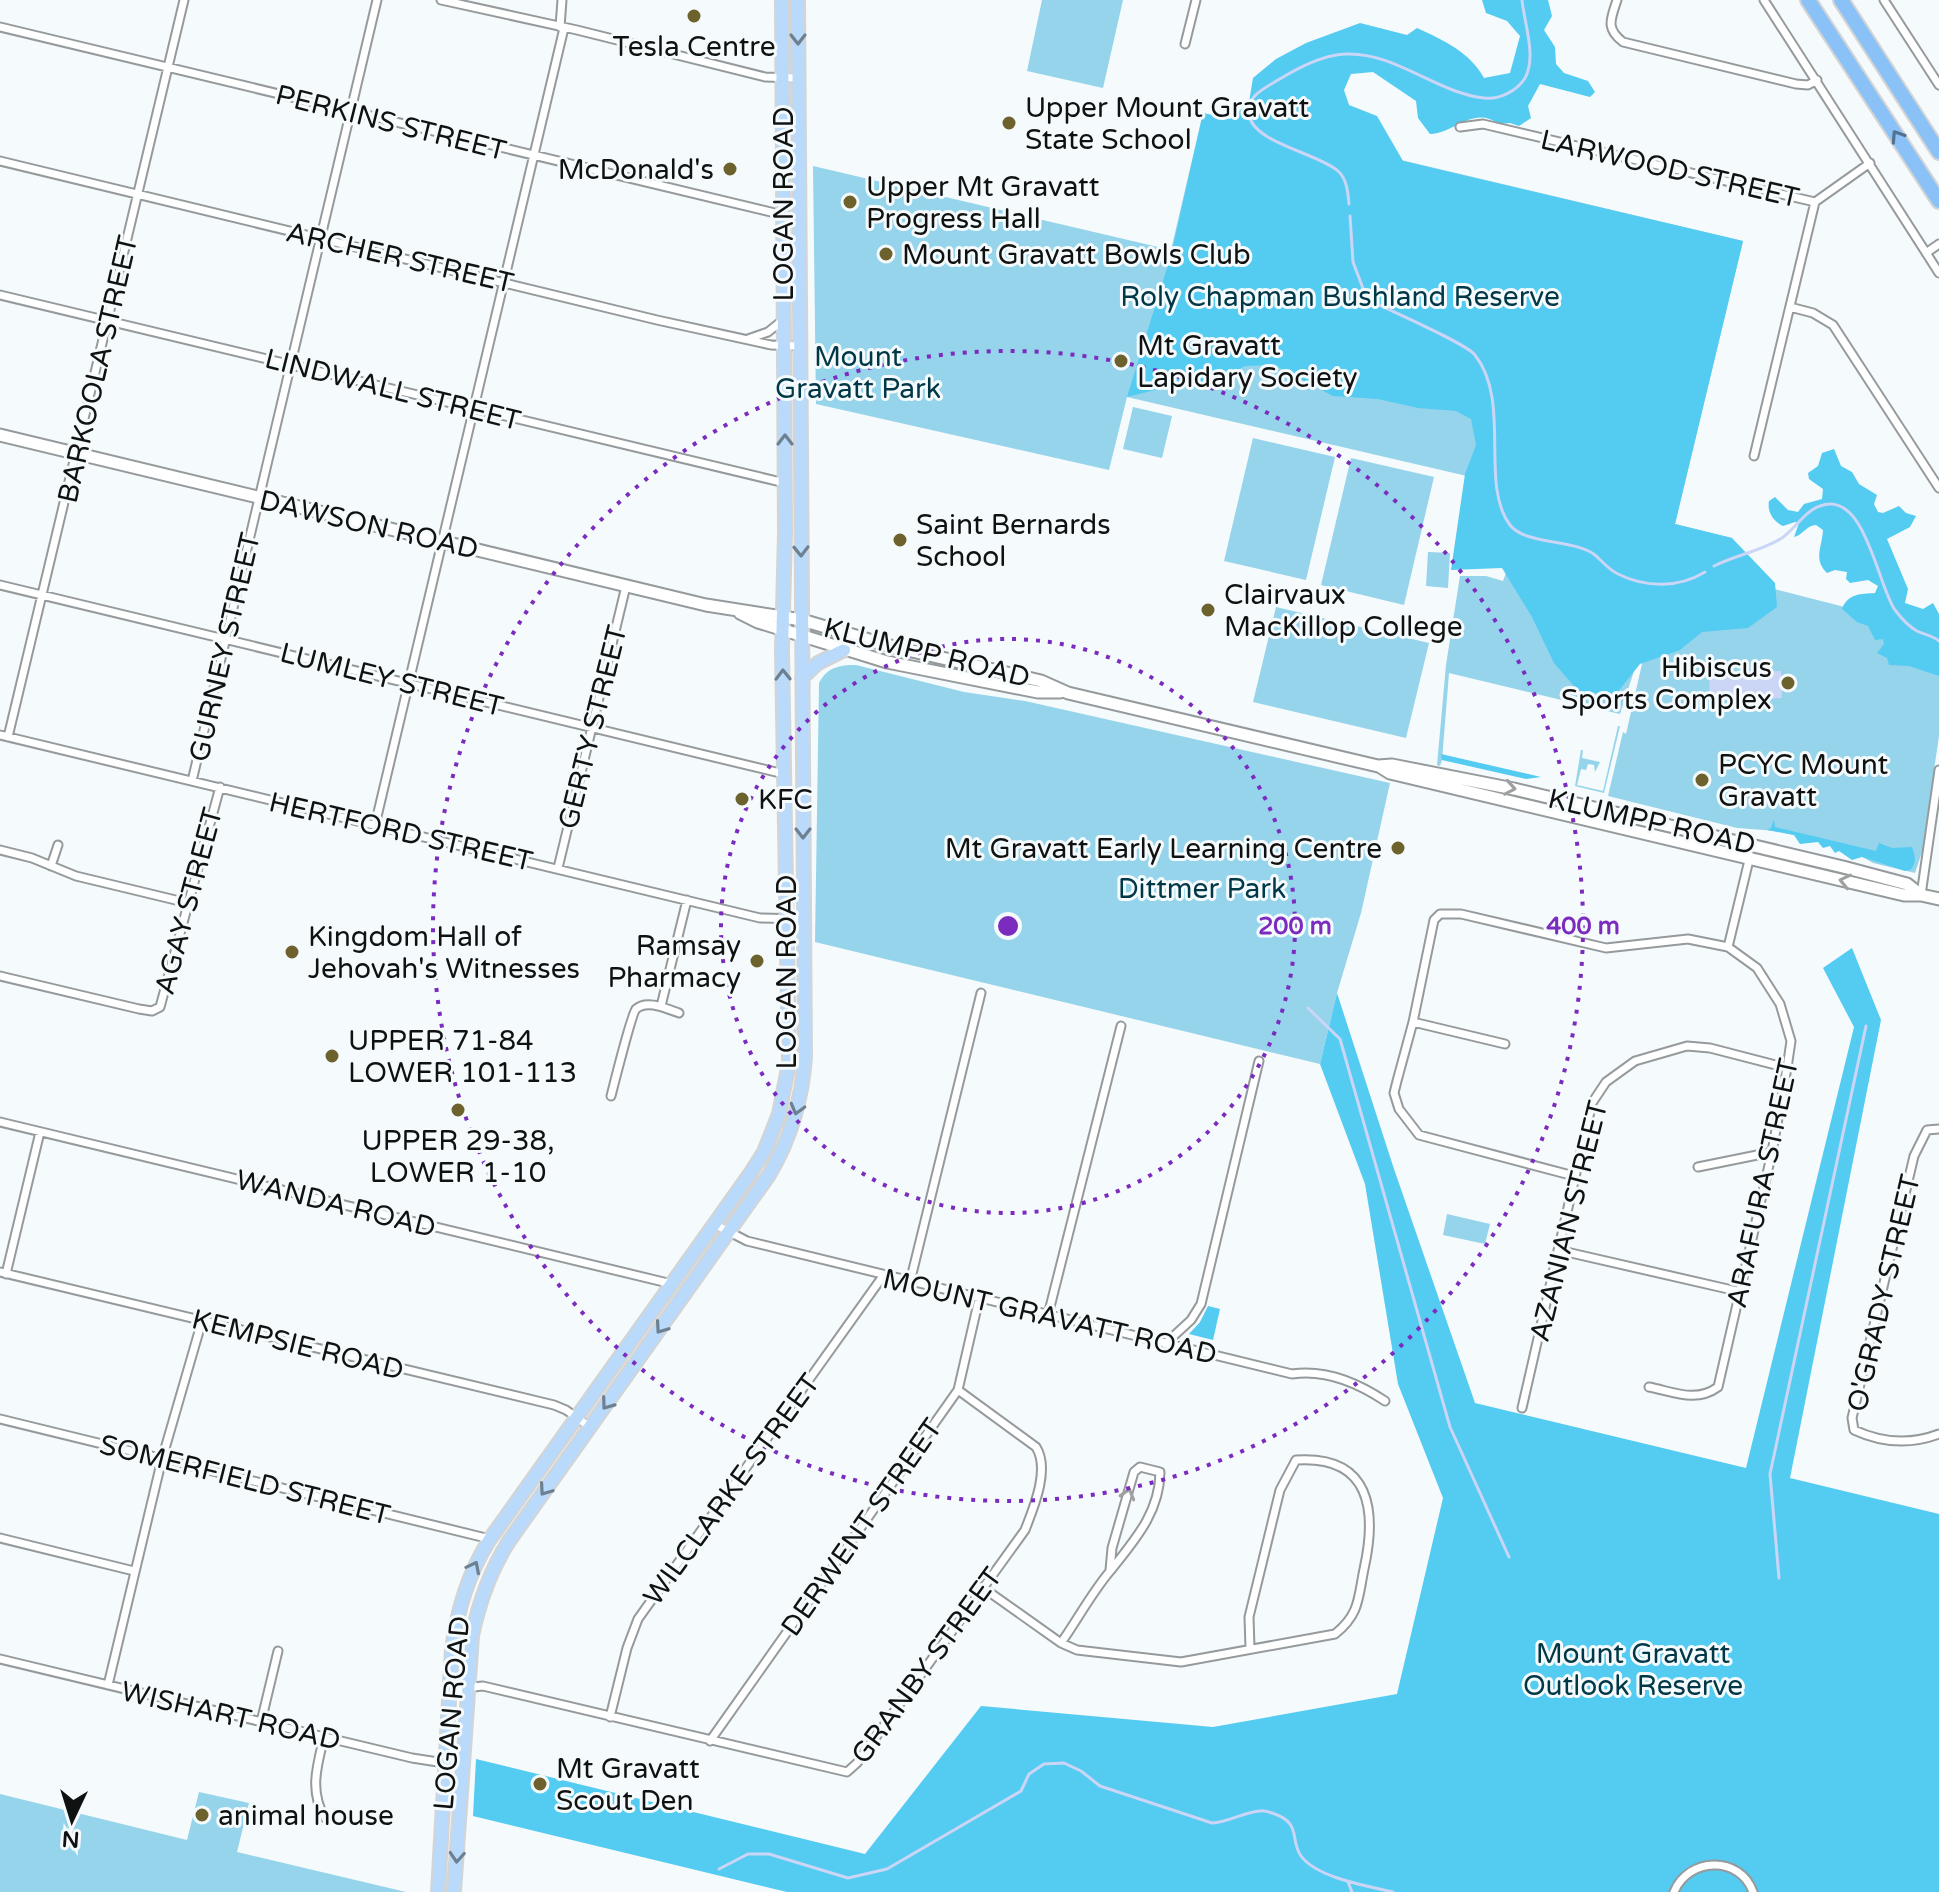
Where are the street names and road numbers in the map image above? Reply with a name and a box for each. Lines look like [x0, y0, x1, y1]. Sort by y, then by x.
street label: PERKINS STREET [272, 78, 510, 168]
street label: LOGAN ROAD [767, 107, 801, 301]
street label: LARWOOD STREET [1537, 123, 1802, 215]
street label: ARCHER STREET [283, 215, 517, 301]
street label: BARKOOLA STREET [51, 232, 145, 506]
street label: LINDWALL STREET [261, 342, 524, 438]
street label: DAWSON ROAD [256, 483, 482, 567]
street label: GURNEY STREET [182, 529, 268, 765]
street label: KLUMPP ROAD [820, 611, 1034, 695]
street label: GERTY STREET [551, 622, 635, 832]
street label: LUMLEY STREET [277, 636, 507, 724]
street label: KLUMPP ROAD [1545, 782, 1759, 862]
street label: HERTFORD STREET [266, 785, 536, 879]
street label: AGAY STREET [148, 804, 230, 998]
street label: LOGAN ROAD [770, 875, 804, 1069]
street label: ARAFURA STREET [1720, 1055, 1806, 1311]
street label: AZANIAN STREET [1523, 1097, 1615, 1345]
street label: WANDA ROAD [232, 1163, 439, 1245]
street label: O'GRADY STREET [1840, 1171, 1928, 1415]
street label: MOUNT GRAVATT ROAD [880, 1262, 1220, 1372]
street label: KEMPSIE ROAD [188, 1302, 407, 1388]
street label: WILCLARKE STREET [636, 1367, 827, 1612]
street label: DERWENT STREET [774, 1412, 950, 1643]
street label: SOMERFIELD STREET [96, 1427, 394, 1533]
street label: GRANBY STREET [844, 1561, 1009, 1770]
street label: LOGAN ROAD [427, 1615, 477, 1812]
street label: WISHART ROAD [118, 1674, 344, 1758]

